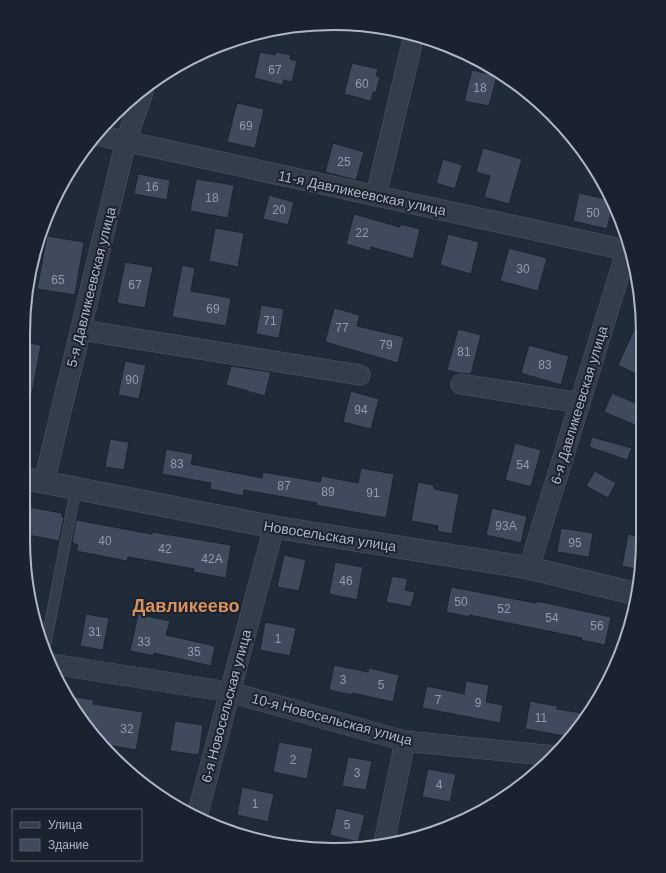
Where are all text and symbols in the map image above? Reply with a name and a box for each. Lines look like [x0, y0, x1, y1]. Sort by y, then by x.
house number: 67 [268, 63, 282, 77]
house number: 60 [355, 77, 369, 91]
house number: 18 [473, 81, 487, 95]
house number: 69 [239, 119, 253, 133]
house number: 25 [337, 155, 351, 169]
street label: 11-я Давликеевская улица [277, 167, 448, 219]
house number: 16 [145, 180, 159, 194]
house number: 18 [205, 191, 219, 205]
house number: 20 [272, 203, 286, 217]
street label: 5-я Давликеевская улица [63, 205, 119, 369]
house number: 50 [586, 206, 600, 220]
house number: 22 [355, 226, 369, 240]
house number: 30 [516, 262, 530, 276]
house number: 65 [51, 273, 65, 287]
house number: 67 [128, 278, 142, 292]
house number: 69 [206, 302, 220, 316]
house number: 71 [263, 314, 277, 328]
house number: 77 [335, 321, 349, 335]
street label: 6-я Давликеевская улица [547, 324, 611, 486]
house number: 79 [379, 338, 393, 352]
house number: 81 [457, 345, 471, 359]
house number: 83 [538, 358, 552, 372]
house number: 90 [125, 373, 139, 387]
house number: 94 [354, 403, 368, 417]
house number: 83 [170, 457, 184, 471]
house number: 54 [516, 458, 530, 472]
house number: 87 [277, 479, 291, 493]
house number: 89 [321, 485, 335, 499]
house number: 91 [366, 486, 380, 500]
street label: Новосельская улица [263, 518, 398, 554]
house number: 93А [495, 519, 517, 533]
house number: 40 [98, 534, 112, 548]
house number: 95 [568, 536, 582, 550]
house number: 42 [158, 542, 172, 556]
house number: 42А [201, 552, 223, 566]
house number: 46 [339, 574, 353, 588]
house number: 50 [454, 595, 468, 609]
district label: Давликеево [132, 596, 240, 616]
house number: 52 [497, 602, 511, 616]
house number: 54 [545, 611, 559, 625]
house number: 56 [590, 619, 604, 633]
house number: 31 [88, 625, 102, 639]
street label: 6-я Новосельская улица [198, 627, 254, 784]
house number: 1 [275, 632, 282, 646]
house number: 33 [137, 635, 151, 649]
house number: 35 [187, 645, 201, 659]
house number: 3 [340, 673, 347, 687]
house number: 5 [378, 678, 385, 692]
street label: 10-я Новосельская улица [250, 690, 414, 748]
house number: 7 [435, 693, 442, 707]
house number: 9 [475, 696, 482, 710]
house number: 11 [535, 711, 548, 725]
house number: 32 [120, 722, 134, 736]
house number: 2 [290, 753, 297, 767]
house number: 3 [354, 766, 361, 780]
house number: 4 [436, 778, 443, 792]
house number: 1 [252, 797, 259, 811]
legend [12, 809, 142, 861]
text: Улица [48, 818, 82, 832]
house number: 5 [344, 818, 351, 832]
text: Здание [48, 838, 89, 852]

